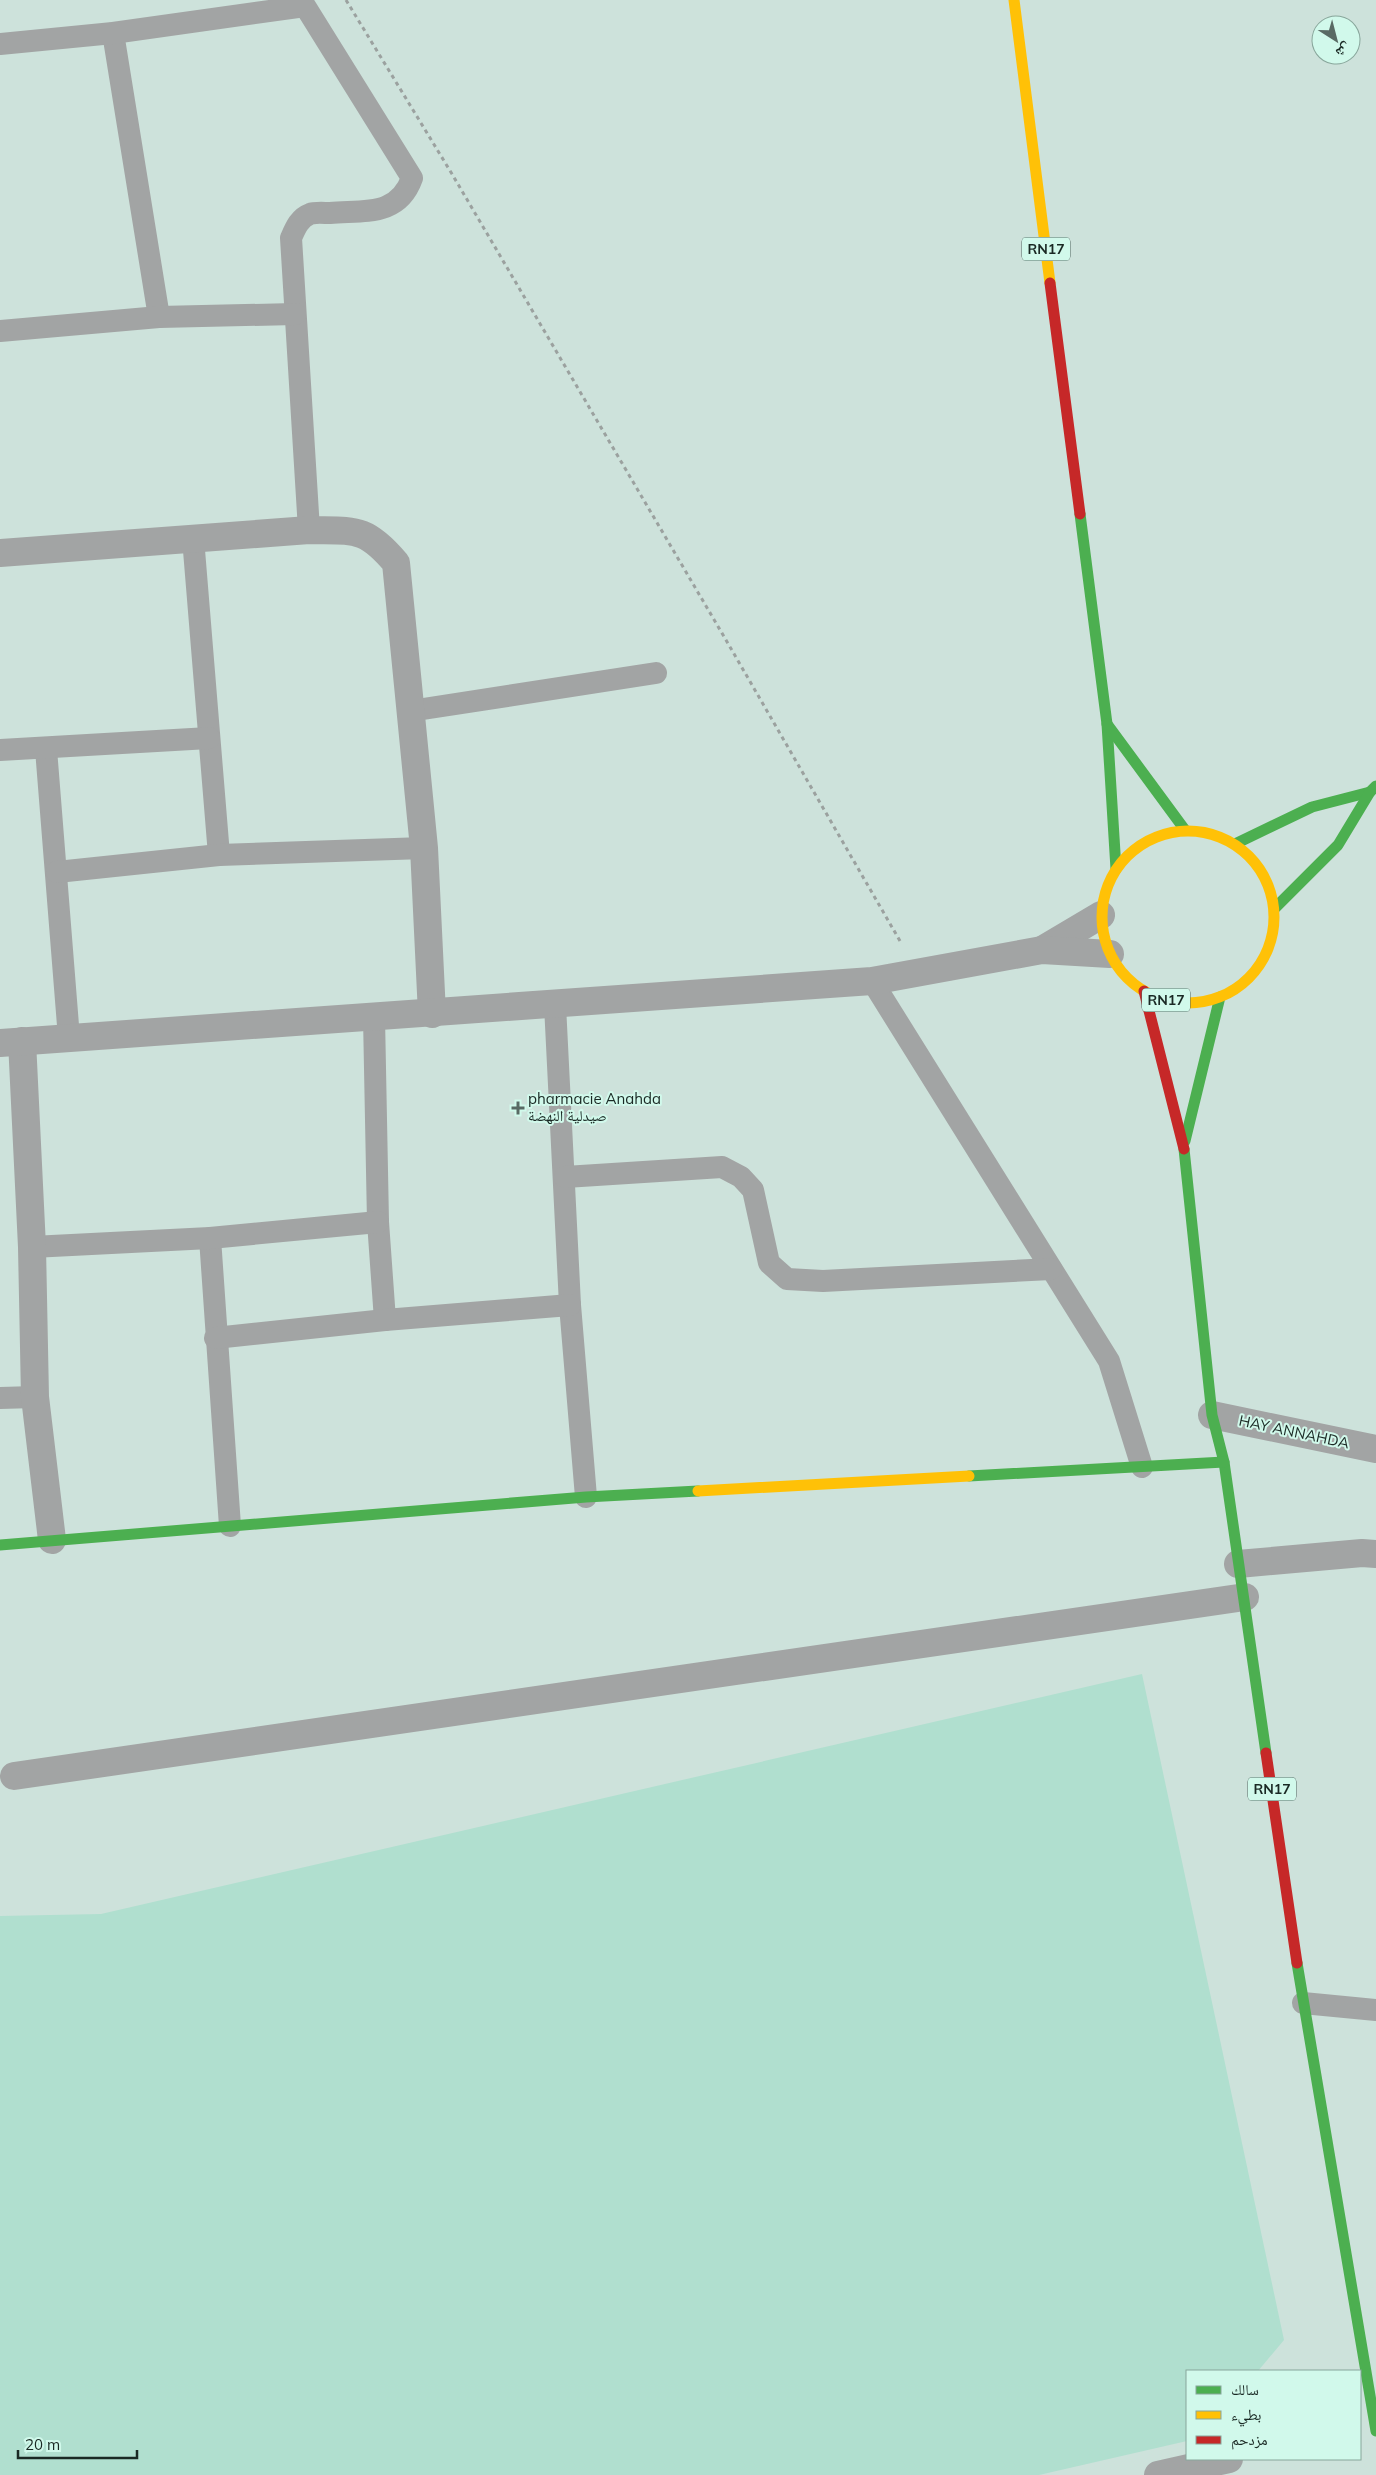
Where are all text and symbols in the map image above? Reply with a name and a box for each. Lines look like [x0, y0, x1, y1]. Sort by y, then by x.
north arrow [1311, 15, 1361, 65]
text: ش [1332, 39, 1355, 62]
road number: RN17 [1022, 238, 1070, 260]
road number: RN17 [1142, 988, 1190, 1012]
place label: pharmacie Anahda صيدلية النهضة [528, 1089, 661, 1125]
marker: pharmacie Anahda صيدلية النهضة [512, 1102, 524, 1114]
street label: HAY ANNAHDA [1237, 1411, 1351, 1453]
road number: RN17 [1248, 1778, 1296, 1800]
legend [1186, 2370, 1361, 2460]
text: سالك [1231, 2380, 1259, 2399]
text: بطيء [1231, 2405, 1261, 2427]
scale bar [18, 2428, 136, 2460]
text: مزدحم [1231, 2430, 1268, 2450]
text: 20 m [25, 2435, 60, 2454]

